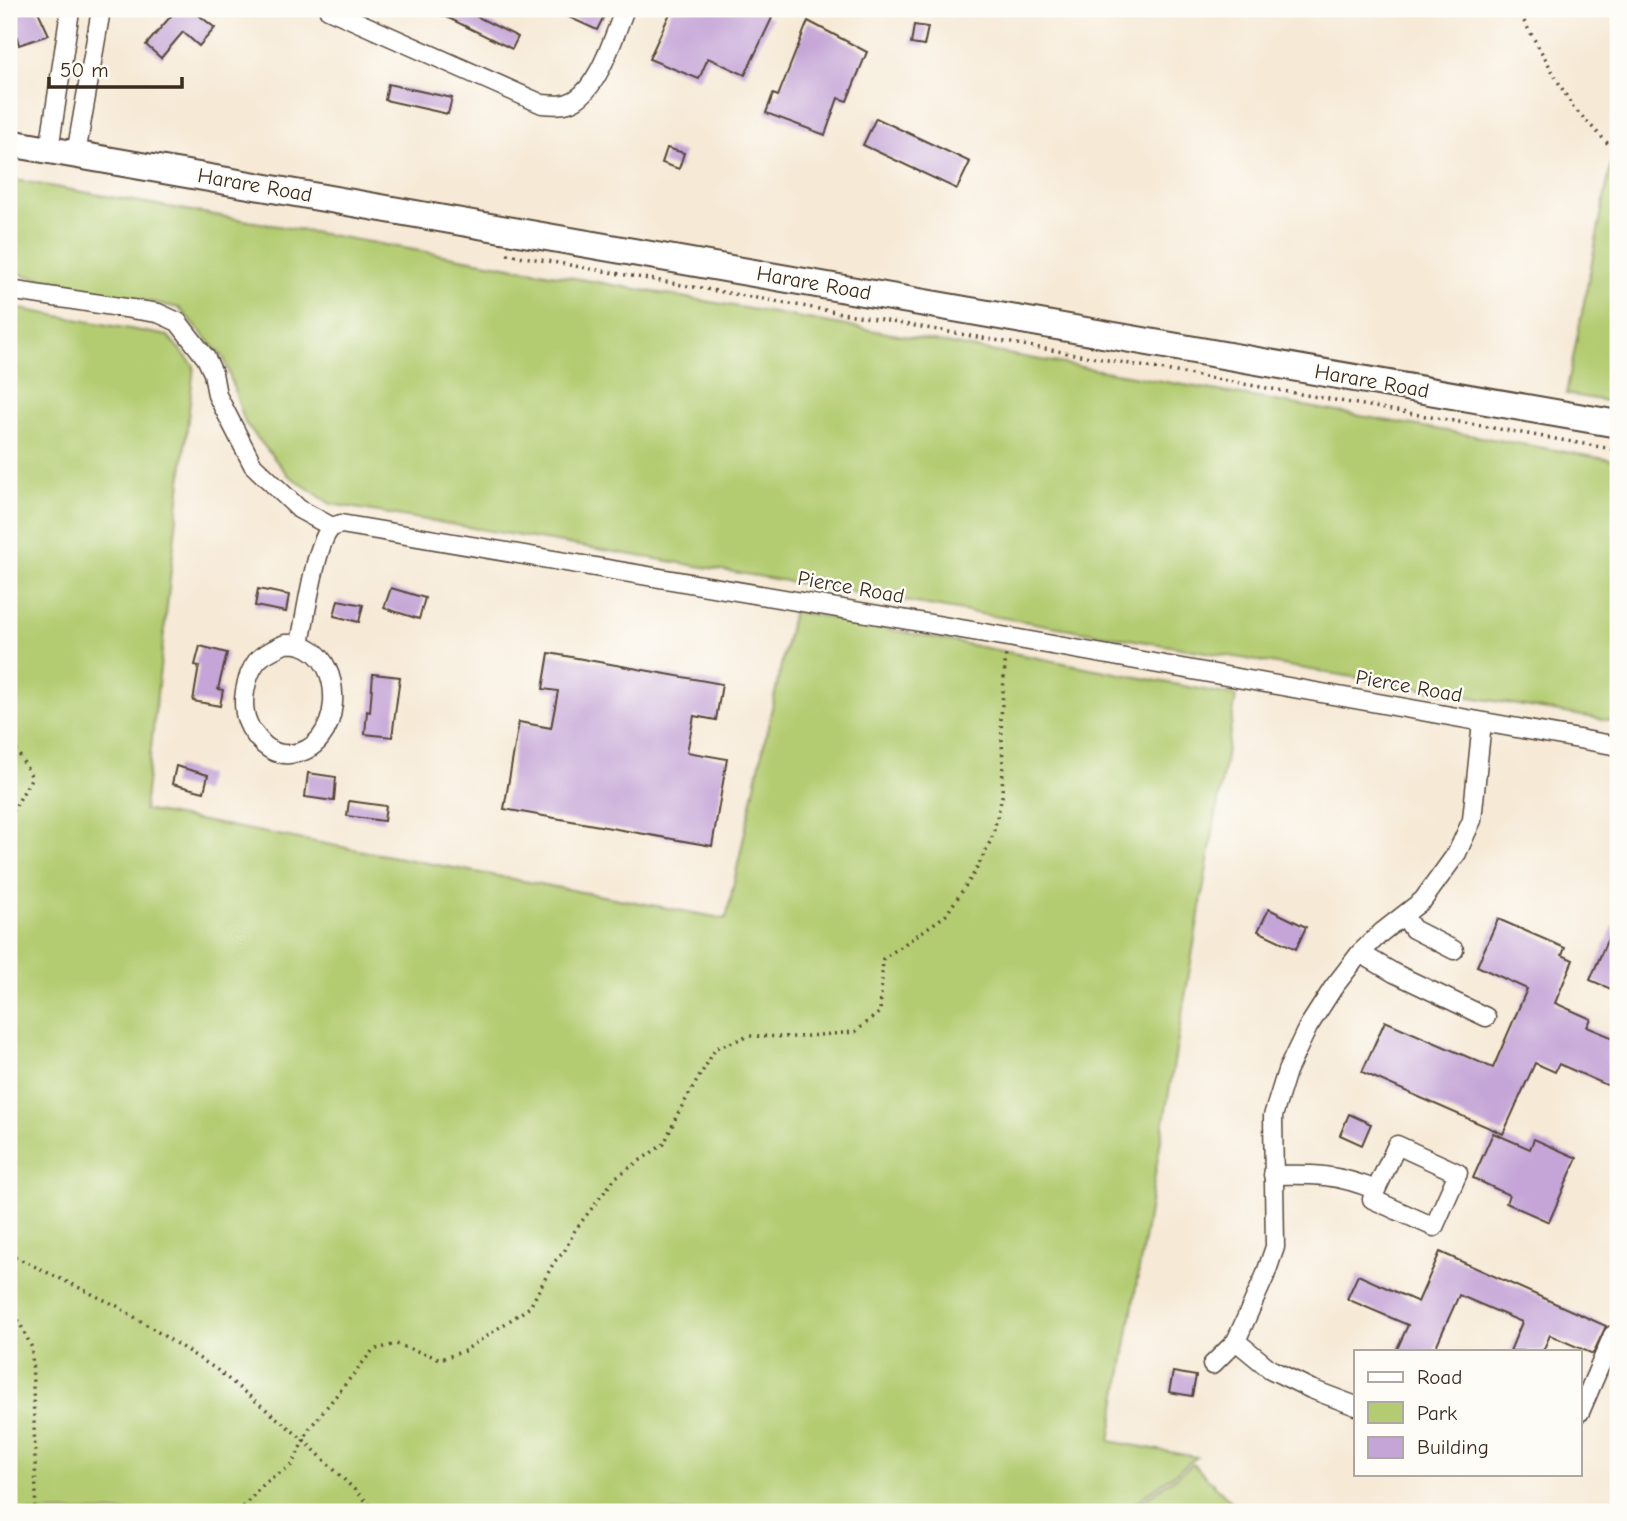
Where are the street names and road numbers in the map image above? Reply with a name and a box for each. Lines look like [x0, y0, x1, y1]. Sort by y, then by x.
street label: Harare Road [196, 163, 314, 207]
street label: Harare Road [755, 261, 873, 305]
street label: Harare Road [1313, 359, 1431, 403]
street label: Pierce Road [796, 566, 906, 608]
street label: Pierce Road [1354, 665, 1464, 707]

